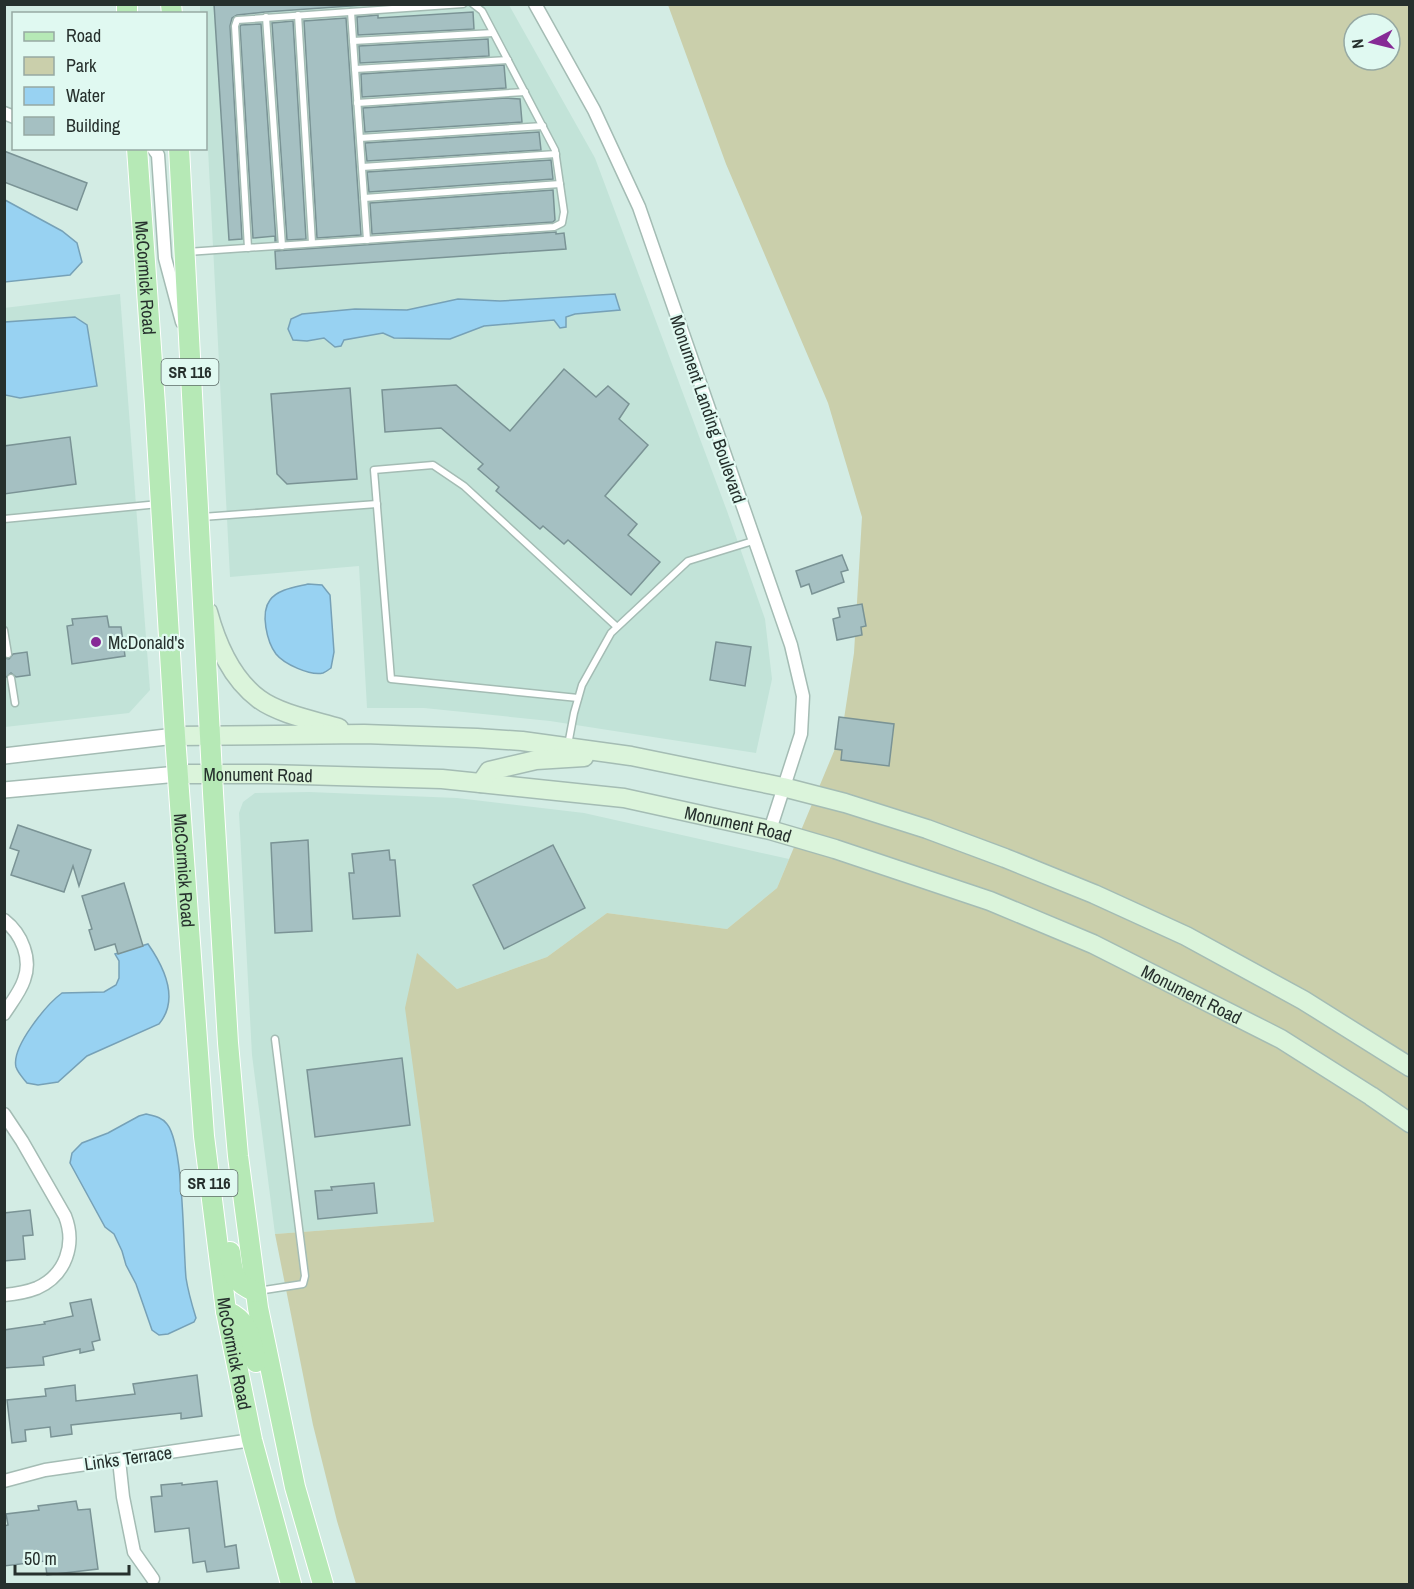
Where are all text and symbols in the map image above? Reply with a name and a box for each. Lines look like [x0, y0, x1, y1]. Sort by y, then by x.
legend [12, 12, 207, 150]
north arrow [1342, 12, 1402, 72]
text: Road [66, 23, 101, 48]
text: N [1346, 38, 1369, 50]
text: Park [66, 53, 97, 78]
text: Water [66, 83, 105, 108]
text: Building [66, 113, 121, 138]
street label: McCormick Road [130, 220, 163, 335]
street label: Monument Landing Boulevard [664, 311, 752, 507]
road number: SR 116 [162, 359, 219, 385]
place label: McDonald's [108, 630, 185, 655]
marker: McDonald's [89, 635, 103, 649]
street label: Monument Road [203, 762, 313, 788]
street label: Monument Road [682, 799, 795, 848]
street label: McCormick Road [168, 813, 201, 928]
street label: Monument Road [1137, 958, 1246, 1030]
road number: SR 116 [180, 1170, 238, 1196]
street label: McCormick Road [212, 1296, 258, 1412]
street label: Links Terrace [83, 1439, 173, 1477]
scale bar [15, 1538, 129, 1576]
text: 50 m [24, 1546, 57, 1571]

